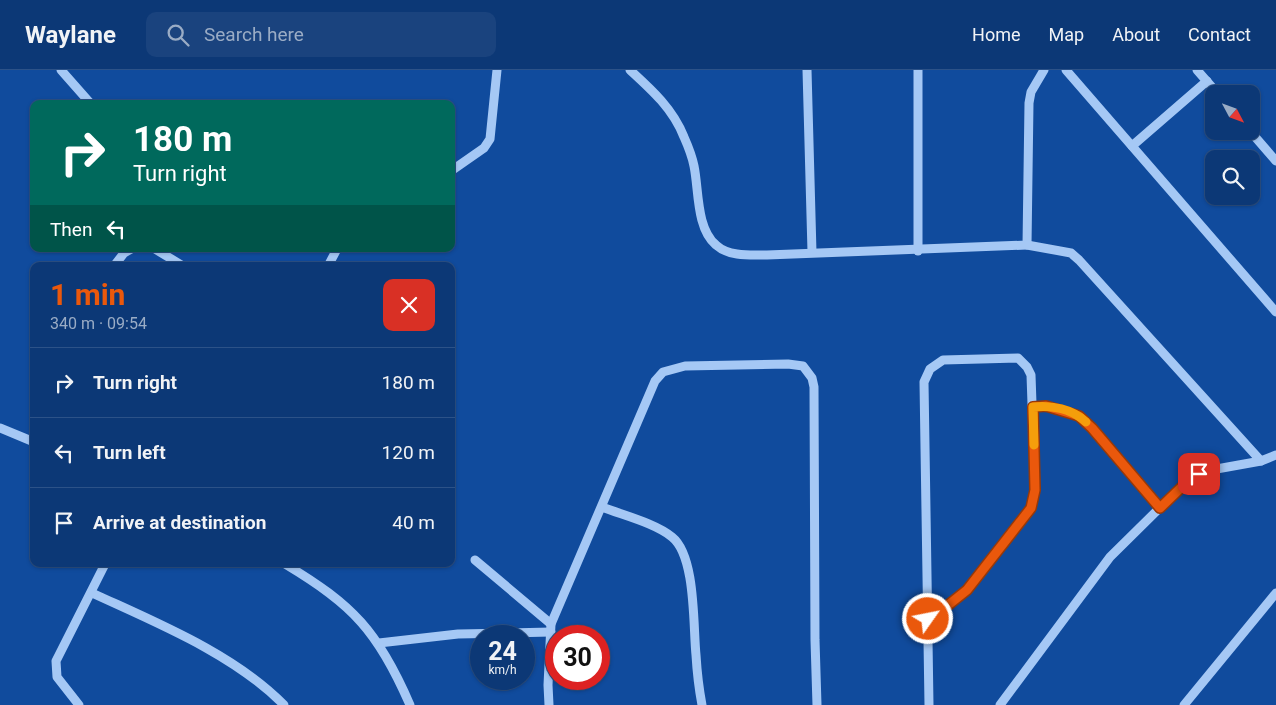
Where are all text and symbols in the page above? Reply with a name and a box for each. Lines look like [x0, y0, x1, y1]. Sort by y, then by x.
search box [146, 12, 496, 57]
text: Waylane [25, 21, 116, 49]
icon: search [164, 21, 192, 49]
text: Search here [204, 23, 304, 46]
text: Home [972, 24, 1021, 45]
text: Map [1049, 24, 1084, 45]
text: About [1112, 24, 1160, 45]
text: Contact [1188, 24, 1251, 45]
north arrow [1205, 85, 1260, 140]
map controls [1205, 85, 1260, 205]
text: 180 m [133, 119, 232, 160]
icon: right [50, 120, 115, 185]
button: search [1205, 150, 1260, 205]
text: Turn right [133, 161, 227, 186]
icon: left [102, 215, 130, 243]
text: Then [50, 218, 92, 241]
text: 1 min [50, 277, 125, 312]
button: close [383, 279, 435, 331]
text: 340 m · 09:54 [50, 314, 147, 333]
icon: right [50, 369, 78, 397]
text: Turn right [93, 371, 177, 394]
text: 180 m [382, 371, 435, 394]
icon: left [50, 439, 78, 467]
text: Turn left [93, 441, 166, 464]
text: 120 m [382, 441, 435, 464]
pin [1178, 453, 1220, 495]
icon: arrive [1185, 460, 1213, 488]
icon: arrive [50, 509, 78, 537]
text: Arrive at destination [93, 511, 266, 534]
text: 40 m [392, 511, 435, 534]
position arrow [901, 592, 953, 644]
speed limit sign: 30 [545, 625, 610, 690]
text: 24 [488, 637, 517, 666]
text: km/h [488, 663, 517, 677]

